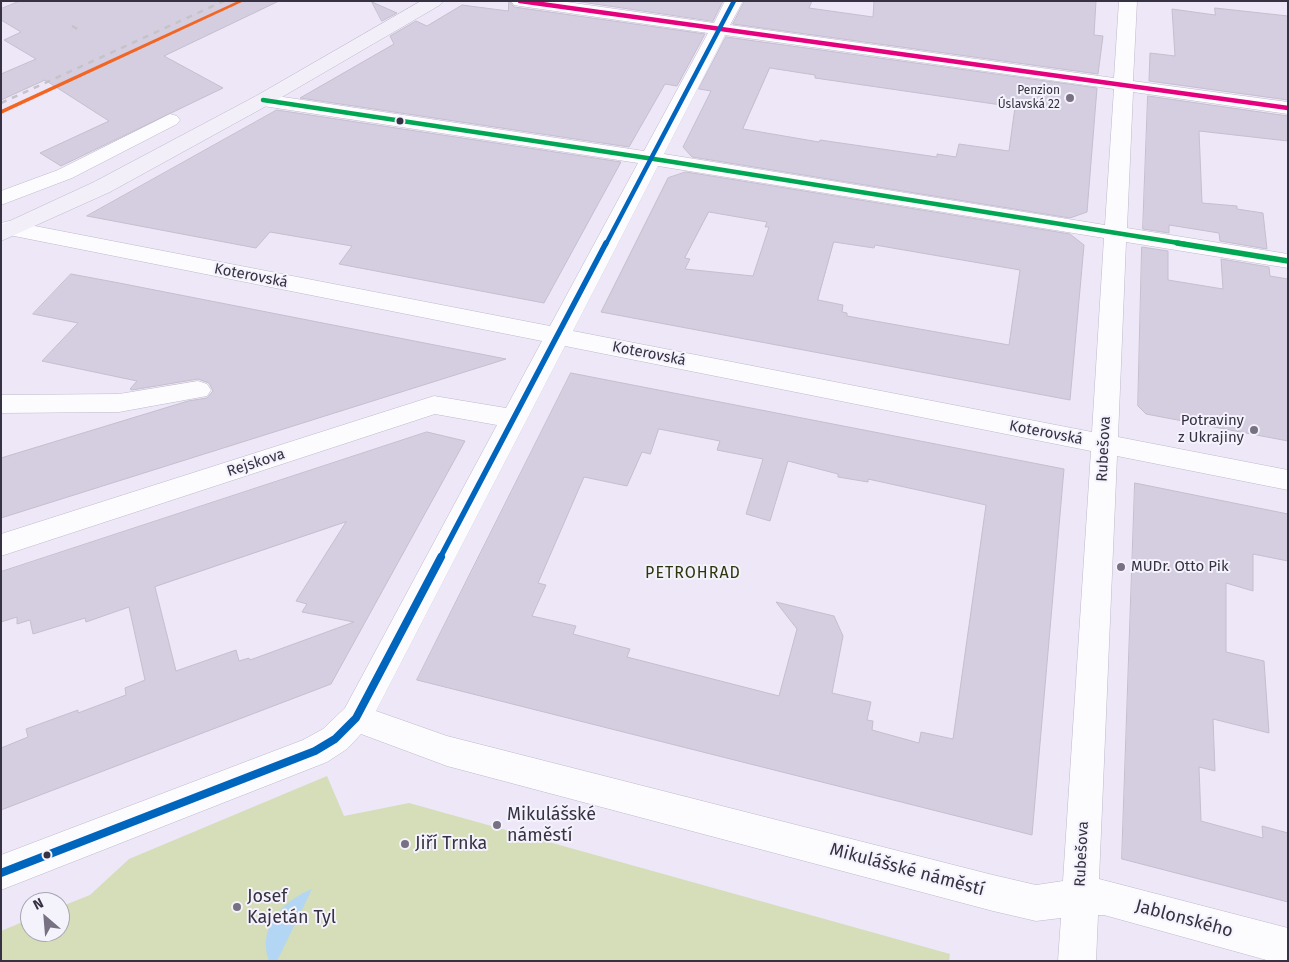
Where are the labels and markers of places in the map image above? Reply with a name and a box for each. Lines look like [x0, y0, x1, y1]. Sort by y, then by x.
place label: Penzion Úslavská 22 [998, 84, 1060, 112]
marker: Penzion Úslavská 22 [1064, 92, 1076, 104]
unlabelled marker [395, 116, 405, 126]
place label: Potraviny z Ukrajiny [1178, 412, 1244, 447]
marker: Potraviny z Ukrajiny [1248, 424, 1260, 436]
place label: MUDr. Otto Pik [1131, 558, 1229, 576]
marker: MUDr. Otto Pik [1115, 561, 1127, 573]
place label: Mikulášské náměstí [507, 804, 596, 846]
marker: Mikulášské náměstí [491, 819, 503, 831]
place label: Jiří Trnka [415, 833, 487, 855]
marker: Jiří Trnka [399, 838, 411, 850]
unlabelled marker [42, 850, 52, 860]
place label: Josef Kajetán Tyl [247, 886, 336, 929]
marker: Josef Kajetán Tyl [231, 901, 243, 913]

